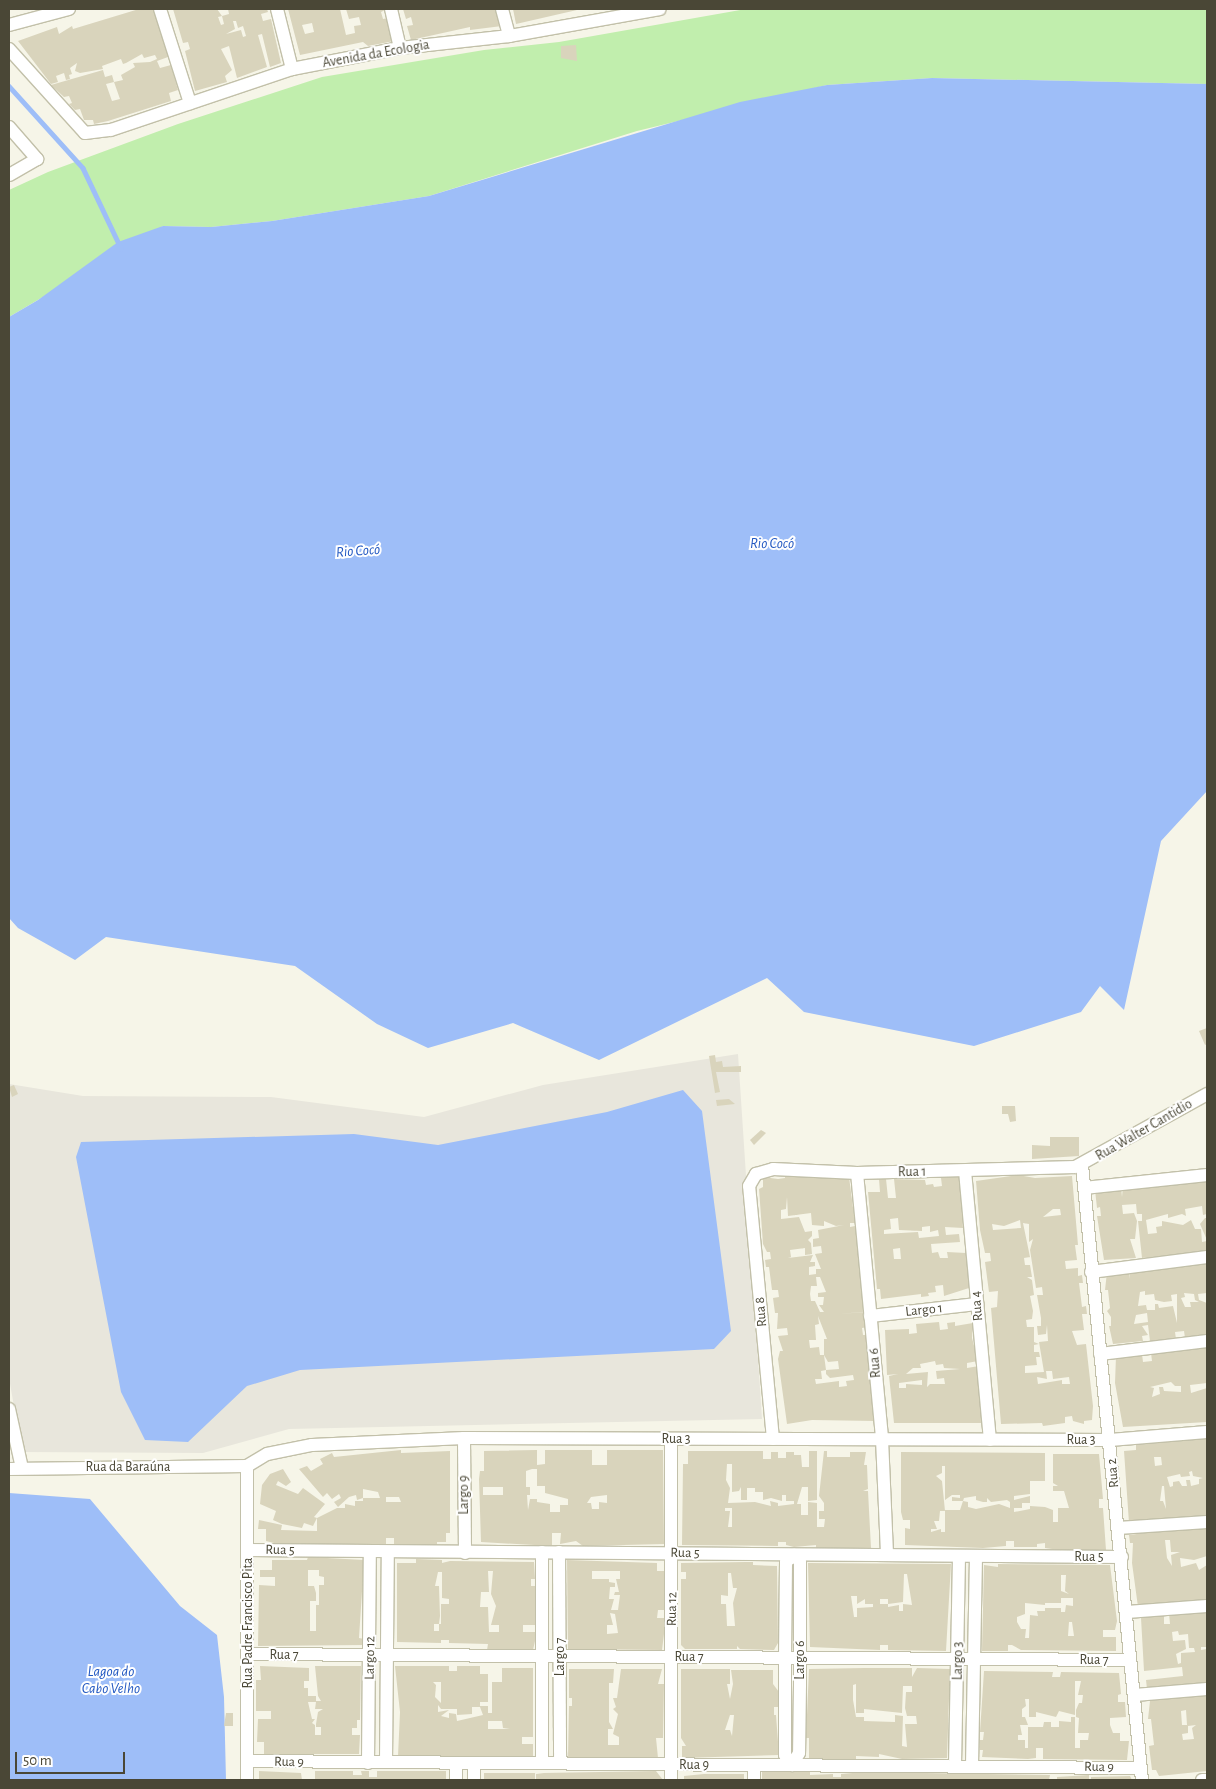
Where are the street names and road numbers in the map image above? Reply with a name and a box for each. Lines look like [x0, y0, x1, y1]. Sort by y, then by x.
street label: Avenida da Ecologia [321, 36, 431, 72]
street label: Rua Walter Cantidio [1093, 1096, 1195, 1164]
street label: Rua 1 [898, 1163, 926, 1181]
street label: Rua 4 [967, 1290, 987, 1322]
street label: Rua 8 [751, 1296, 771, 1328]
street label: Largo 1 [904, 1300, 944, 1320]
street label: Rua 6 [865, 1347, 885, 1379]
street label: Rua 3 [661, 1431, 691, 1447]
street label: Rua 3 [1066, 1432, 1096, 1448]
street label: Rua 2 [1103, 1457, 1123, 1489]
street label: Rua da Baraúna [86, 1459, 170, 1475]
street label: Largo 9 [456, 1475, 472, 1515]
street label: Rua 5 [265, 1541, 295, 1559]
street label: Rua 5 [670, 1544, 700, 1562]
street label: Rua 5 [1074, 1549, 1104, 1565]
street label: Rua Padre Francisco Pita [240, 1558, 256, 1688]
street label: Rua 12 [663, 1592, 681, 1626]
street label: Largo 12 [361, 1636, 379, 1680]
street label: Largo 7 [552, 1638, 568, 1676]
street label: Largo 6 [792, 1640, 808, 1680]
street label: Largo 3 [949, 1642, 967, 1680]
street label: Rua 7 [269, 1647, 299, 1663]
street label: Rua 7 [674, 1649, 704, 1665]
street label: Rua 7 [1079, 1652, 1109, 1668]
street label: Rua 9 [274, 1753, 304, 1771]
street label: Rua 9 [679, 1757, 709, 1773]
street label: Rua 9 [1084, 1758, 1114, 1776]

